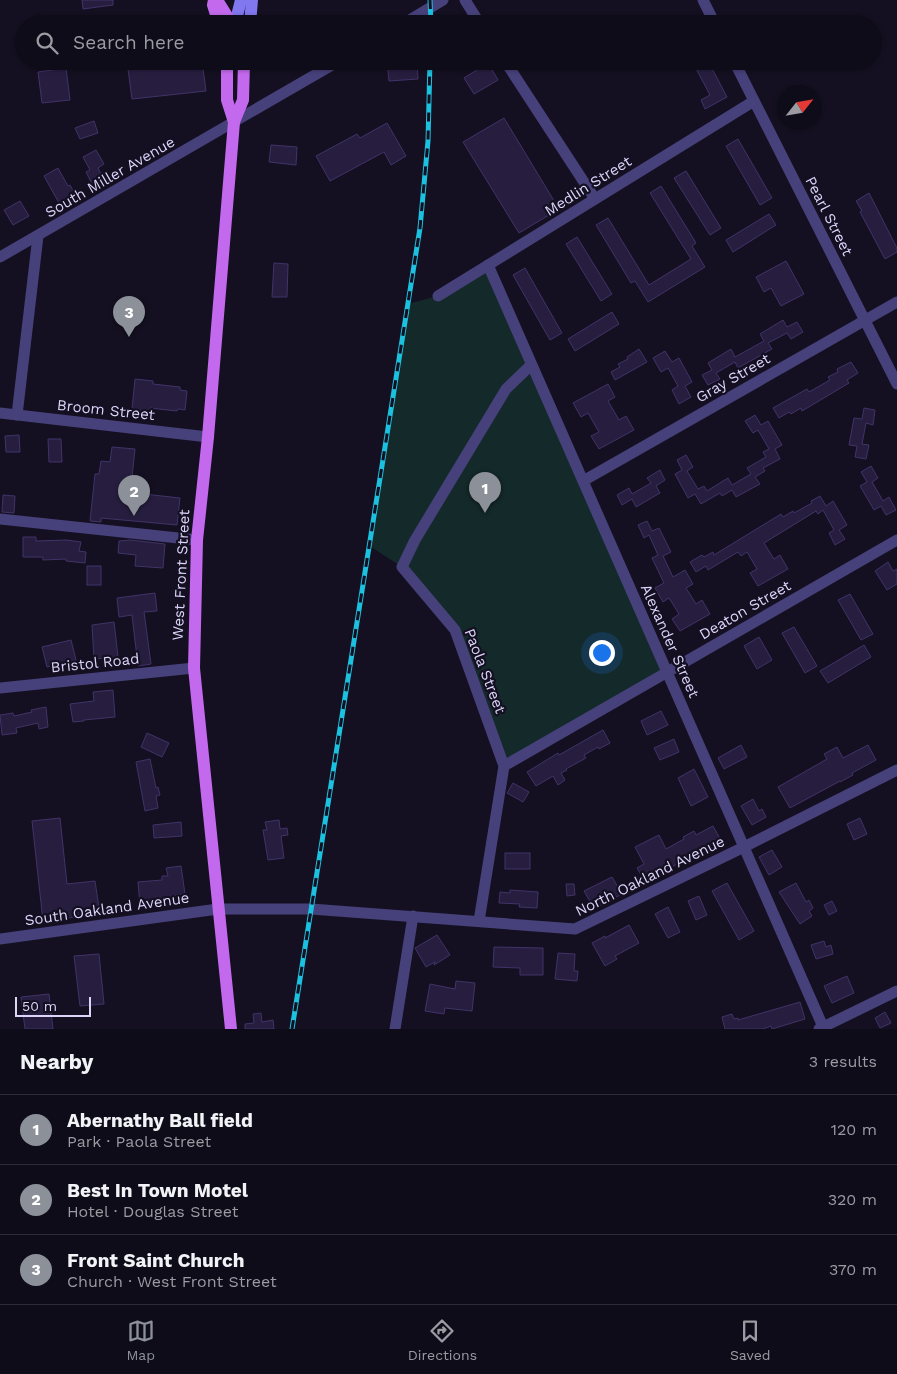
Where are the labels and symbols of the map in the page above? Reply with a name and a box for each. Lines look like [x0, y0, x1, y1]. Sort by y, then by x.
north arrow [777, 85, 822, 130]
street label: South Miller Avenue [42, 133, 178, 221]
street label: Medlin Street [541, 152, 635, 220]
street label: Pearl Street [801, 173, 857, 259]
pin: 3 [113, 296, 145, 337]
street label: Gray Street [693, 349, 774, 406]
street label: Broom Street [56, 396, 156, 424]
pin: 1 [469, 472, 501, 513]
pin: 2 [118, 475, 150, 516]
street label: West Front Street [169, 508, 193, 641]
street label: Deaton Street [696, 576, 794, 643]
street label: Alexander Street [637, 581, 703, 701]
street label: Paola Street [461, 626, 510, 717]
your location [589, 640, 615, 666]
street label: Bristol Road [50, 649, 140, 677]
street label: North Oakland Avenue [572, 832, 728, 920]
street label: South Oakland Avenue [23, 889, 191, 929]
scale bar [15, 994, 91, 1017]

